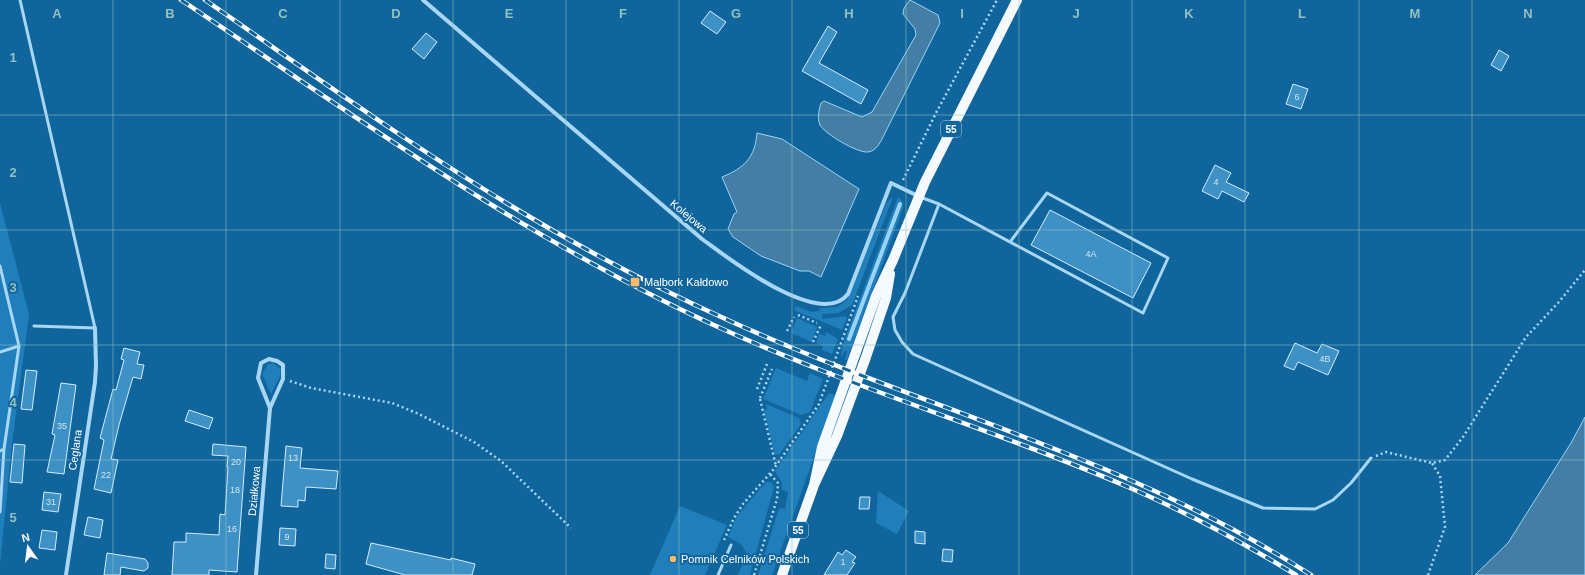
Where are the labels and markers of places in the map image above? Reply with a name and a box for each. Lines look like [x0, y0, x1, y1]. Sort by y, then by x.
marker: Malbork Kałdowo [629, 276, 641, 288]
place label: Malbork Kałdowo [644, 276, 728, 288]
place label: Pomnik Celników Polskich [681, 553, 809, 565]
marker: Pomnik Celników Polskich [668, 554, 678, 564]

